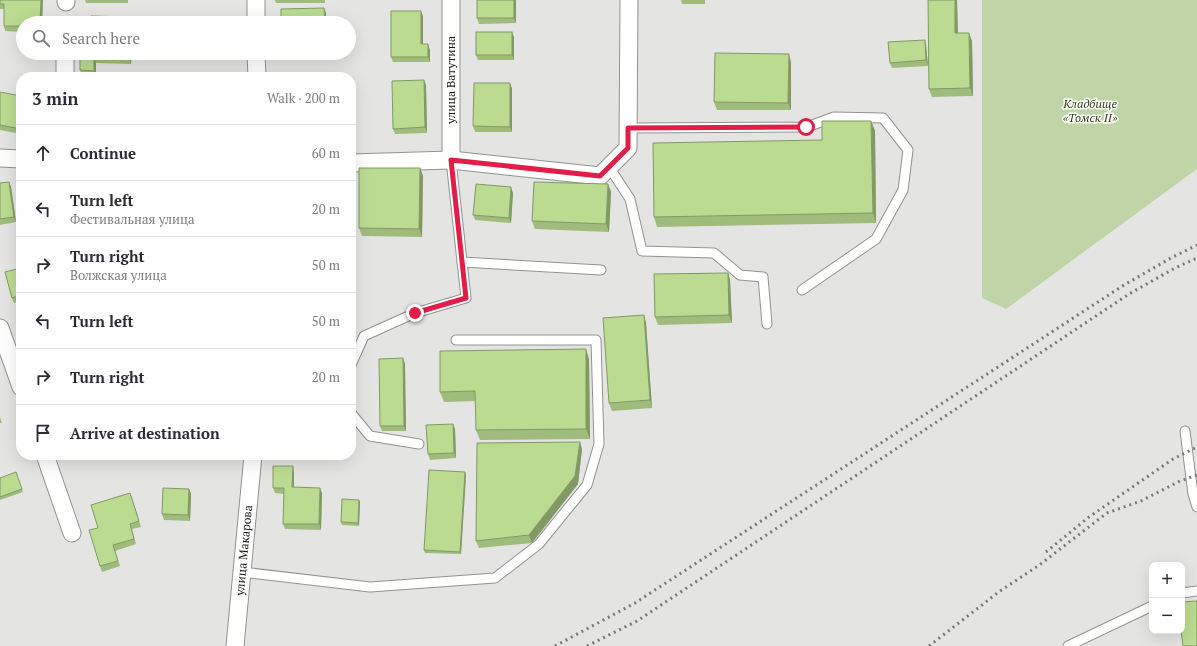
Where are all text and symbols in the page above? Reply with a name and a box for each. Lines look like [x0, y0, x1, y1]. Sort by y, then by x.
search box [16, 16, 356, 60]
icon: search [30, 27, 52, 49]
text: Search here [62, 28, 140, 48]
street label: улица Ватутина [443, 36, 458, 125]
text: 3 min [32, 87, 79, 110]
text: Walk · 200 m [267, 89, 340, 107]
park label: Кладбище «Томск II» [1062, 96, 1118, 125]
route start [797, 118, 815, 136]
icon: ahead [32, 142, 54, 164]
text: Continue [70, 143, 136, 163]
text: 60 m [312, 144, 340, 162]
text: Turn left [70, 190, 134, 210]
icon: left [32, 198, 54, 220]
text: 20 m [312, 200, 340, 218]
text: Фестивальная улица [70, 210, 195, 228]
text: Turn right [70, 246, 145, 266]
icon: right [32, 254, 54, 276]
text: 50 m [312, 256, 340, 274]
text: Волжская улица [70, 266, 167, 284]
route end [406, 304, 424, 322]
icon: left [32, 310, 54, 332]
text: Turn left [70, 311, 134, 331]
text: 50 m [312, 312, 340, 330]
icon: right [32, 366, 54, 388]
text: Turn right [70, 367, 145, 387]
text: 20 m [312, 368, 340, 386]
icon: arrive [32, 422, 54, 444]
text: Arrive at destination [70, 423, 220, 443]
street label: улица Макарова [232, 504, 255, 597]
map controls [1149, 562, 1185, 634]
button: + [1149, 562, 1185, 598]
button: − [1149, 598, 1185, 634]

